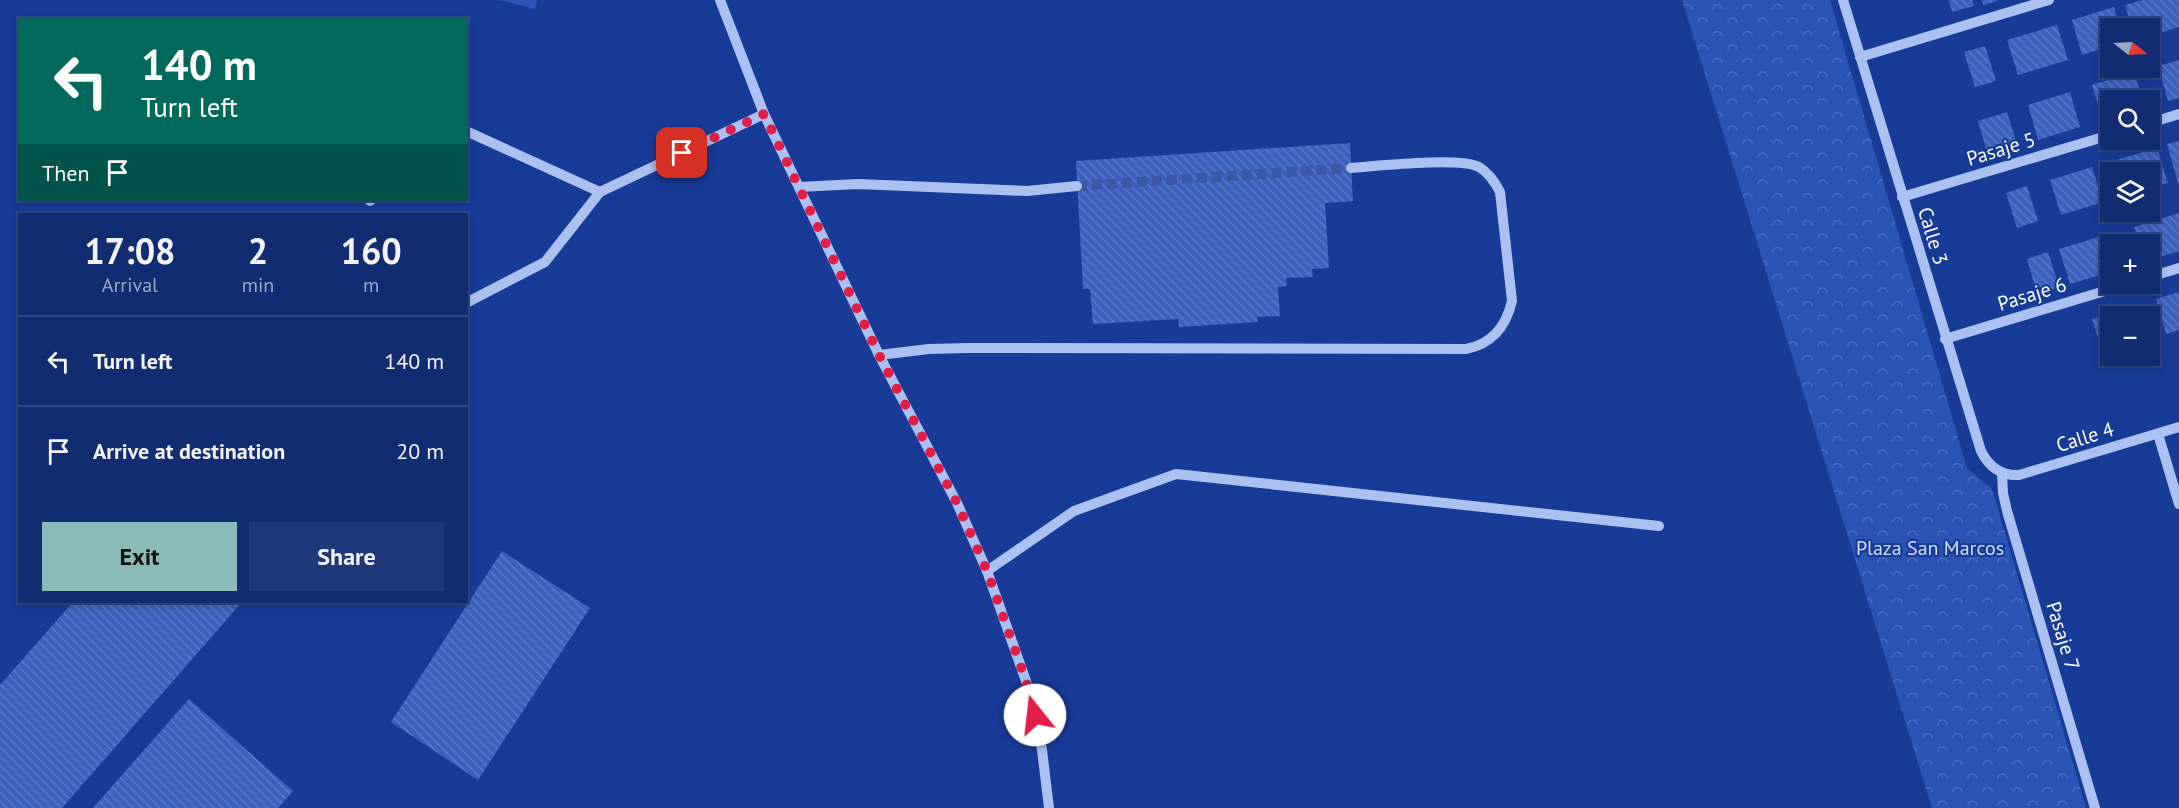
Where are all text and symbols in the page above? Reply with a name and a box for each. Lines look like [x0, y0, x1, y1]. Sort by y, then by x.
north arrow [2100, 18, 2160, 78]
map controls [2100, 18, 2160, 366]
text: 140 m [141, 37, 257, 92]
icon: left [42, 42, 120, 120]
text: Turn left [141, 90, 238, 124]
button: search [2100, 90, 2160, 150]
street label: Pasaje 5 [1963, 126, 2039, 172]
pin [656, 127, 707, 178]
icon: arrive [665, 136, 698, 169]
icon: arrive [101, 156, 134, 189]
text: Then [42, 159, 89, 187]
button: layers [2100, 162, 2160, 222]
street label: Calle 3 [1912, 204, 1954, 268]
text: 17:08 [84, 227, 176, 274]
text: 2 [248, 227, 268, 274]
text: 160 [341, 227, 402, 274]
button: + [2100, 234, 2160, 294]
street label: Pasaje 6 [1994, 271, 2070, 317]
text: Arrival [102, 272, 158, 298]
text: min [242, 272, 274, 298]
text: m [363, 272, 379, 298]
button: − [2100, 306, 2160, 366]
icon: left [42, 345, 75, 378]
text: Turn left [93, 347, 173, 375]
text: 140 m [384, 347, 444, 375]
street label: Calle 4 [2053, 416, 2117, 458]
icon: arrive [42, 435, 75, 468]
text: Arrive at destination [93, 437, 285, 465]
text: 20 m [396, 437, 444, 465]
button: Exit [42, 522, 237, 591]
button: Share [249, 522, 444, 591]
park label: Plaza San Marcos [1856, 535, 2004, 561]
street label: Pasaje 7 [2040, 598, 2086, 674]
position arrow [1003, 683, 1067, 747]

